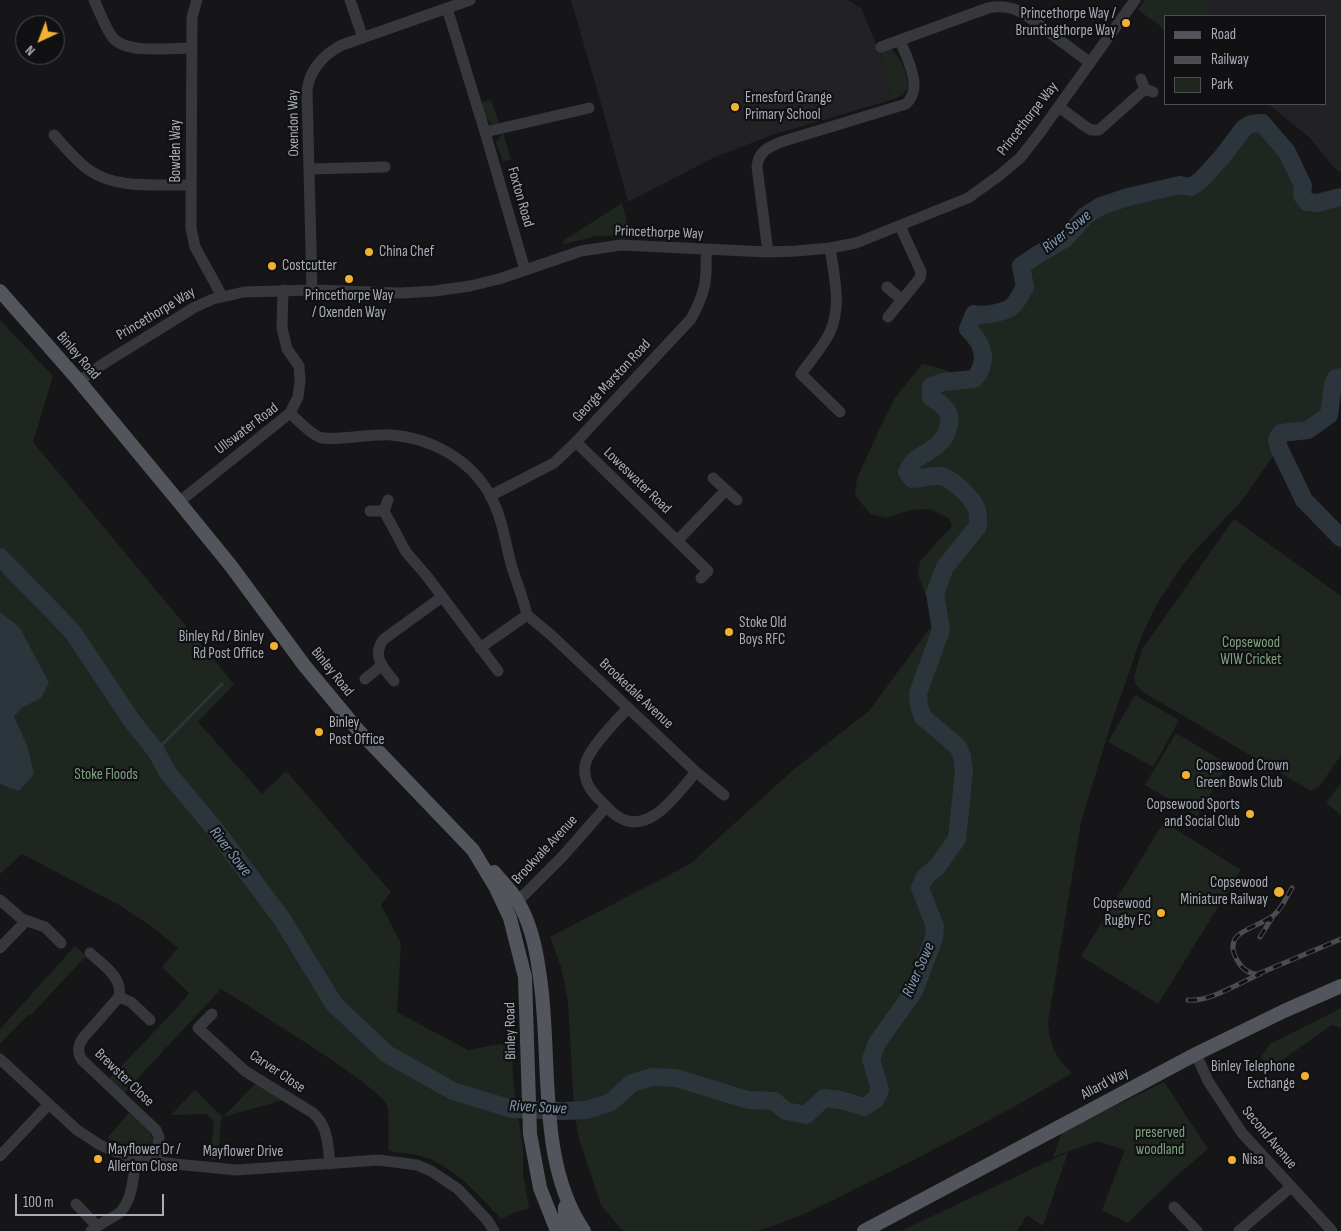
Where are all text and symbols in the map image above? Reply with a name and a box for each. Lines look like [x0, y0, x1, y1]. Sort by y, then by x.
place label: Princethorpe Way / Bruntingthorpe Way [1016, 5, 1116, 40]
north arrow [15, 15, 65, 65]
legend [1164, 15, 1326, 105]
marker: Princethorpe Way / Bruntingthorpe Way [1120, 17, 1132, 29]
text: Road [1211, 25, 1236, 44]
text: N [22, 42, 39, 59]
text: Railway [1211, 50, 1249, 69]
text: Park [1211, 75, 1233, 94]
street label: Princethorpe Way [994, 78, 1062, 160]
street label: Oxendon Way [284, 89, 304, 157]
place label: Ernesford Grange Primary School [745, 89, 832, 124]
marker: Ernesford Grange Primary School [729, 101, 741, 113]
street label: Bowden Way [167, 119, 185, 183]
street label: Foxton Road [503, 165, 537, 229]
water label: River Sowe [1039, 206, 1095, 258]
street label: Princethorpe Way [614, 222, 704, 244]
place label: China Chef [379, 243, 434, 261]
marker: China Chef [363, 246, 375, 258]
place label: Costcutter [282, 257, 337, 275]
marker: Costcutter [266, 260, 278, 272]
marker: Princethorpe Way / Oxenden Way [343, 273, 355, 285]
street label: Princethorpe Way [113, 283, 199, 345]
place label: Princethorpe Way / Oxenden Way [305, 287, 393, 322]
street label: Binley Road [52, 328, 104, 384]
street label: George Marston Road [569, 336, 655, 426]
street label: Ullswater Road [212, 399, 282, 459]
street label: Loweswater Road [599, 444, 675, 518]
place label: Stoke Old Boys RFC [739, 614, 786, 649]
marker: Stoke Old Boys RFC [723, 626, 735, 638]
place label: Binley Rd / Binley Rd Post Office [179, 628, 264, 663]
park label: Copsewood WIW Cricket [1220, 634, 1282, 669]
marker: Binley Rd / Binley Rd Post Office [268, 640, 280, 652]
street label: Binley Road [307, 644, 357, 700]
street label: Brookedale Avenue [595, 655, 677, 733]
place label: Binley Post Office [329, 714, 385, 749]
marker: Binley Post Office [313, 726, 325, 738]
place label: Copsewood Crown Green Bowls Club [1196, 757, 1289, 792]
park label: Stoke Floods [74, 766, 138, 784]
marker: Copsewood Crown Green Bowls Club [1180, 769, 1192, 781]
place label: Copsewood Sports and Social Club [1146, 796, 1240, 831]
marker: Copsewood Sports and Social Club [1244, 808, 1256, 820]
street label: Brookvale Avenue [508, 812, 582, 888]
water label: River Sowe [205, 823, 255, 881]
place label: Copsewood Miniature Railway [1180, 874, 1268, 909]
marker: Copsewood Miniature Railway [1272, 885, 1286, 899]
place label: Copsewood Rugby FC [1093, 895, 1151, 930]
marker: Copsewood Rugby FC [1155, 907, 1167, 919]
water label: River Sowe [899, 940, 939, 1000]
street label: Binley Road [501, 1002, 521, 1060]
street label: Brewster Close [91, 1045, 157, 1111]
street label: Carver Close [246, 1047, 308, 1097]
place label: Binley Telephone Exchange [1211, 1058, 1295, 1093]
street label: Allard Way [1078, 1064, 1132, 1104]
marker: Binley Telephone Exchange [1299, 1070, 1311, 1082]
water label: River Sowe [509, 1097, 567, 1119]
street label: Second Avenue [1238, 1103, 1300, 1173]
park label: preserved woodland [1135, 1124, 1185, 1159]
place label: Mayflower Dr / Allerton Close [108, 1141, 181, 1176]
street label: Mayflower Drive [203, 1143, 283, 1161]
place label: Nisa [1242, 1151, 1264, 1169]
marker: Mayflower Dr / Allerton Close [92, 1153, 104, 1165]
marker: Nisa [1226, 1154, 1238, 1166]
scale bar [18, 1184, 166, 1216]
text: 100 m [23, 1193, 54, 1212]

